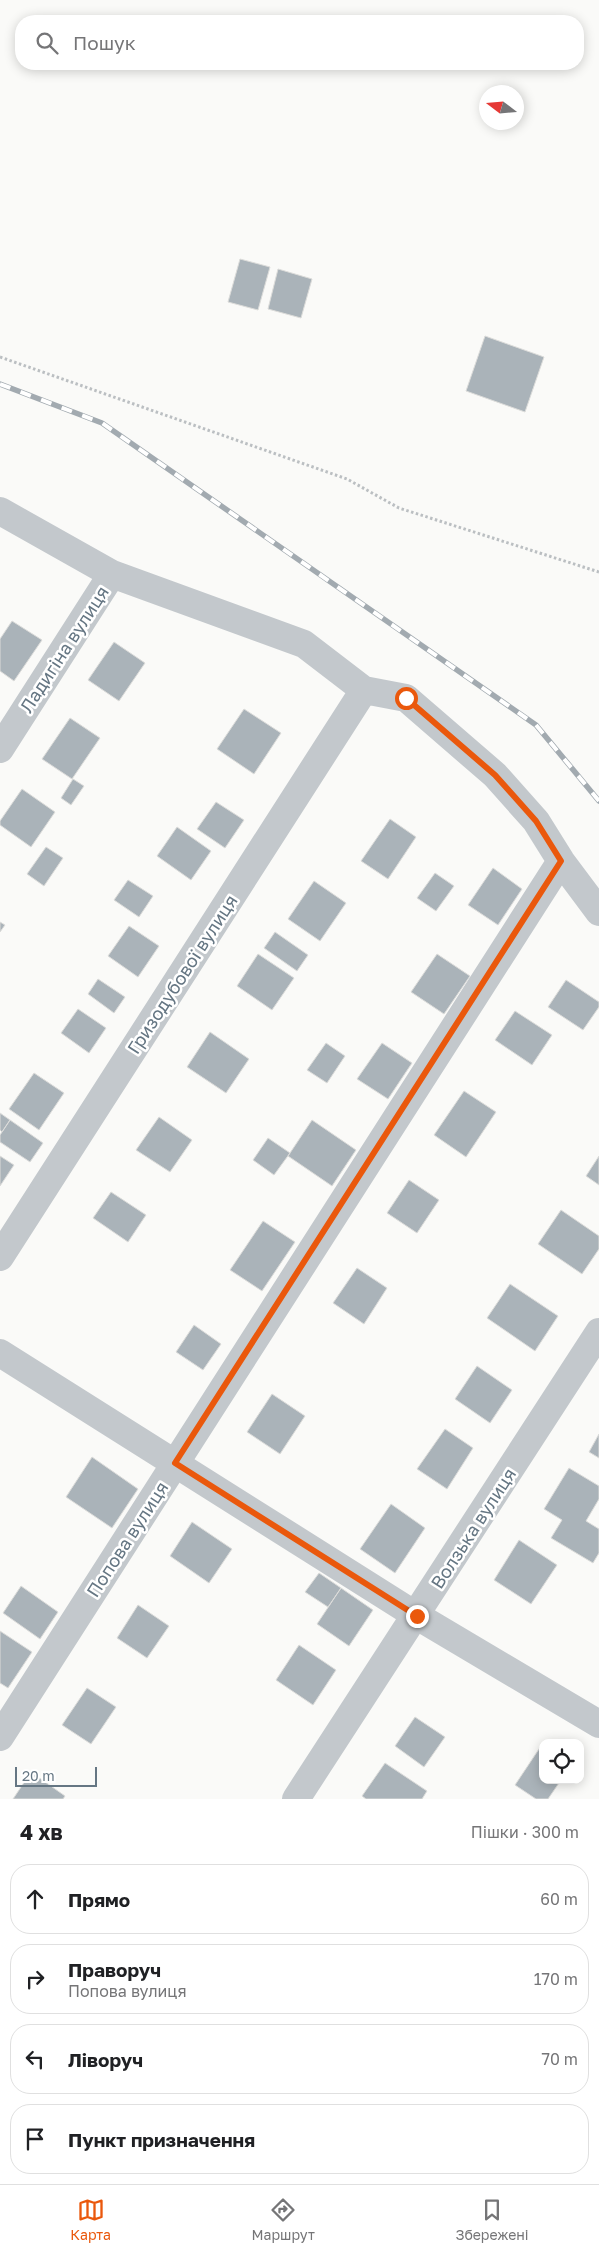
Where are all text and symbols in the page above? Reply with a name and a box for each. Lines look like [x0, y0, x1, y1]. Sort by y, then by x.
search box [15, 15, 584, 70]
icon: search [33, 29, 61, 57]
text: Пошук [73, 31, 136, 54]
north arrow [479, 85, 524, 130]
street label: Ладигіна вулиця [15, 582, 113, 716]
route start [395, 687, 418, 710]
street label: Гризодубової вулиця [122, 890, 242, 1058]
street label: Волзька вулиця [426, 1463, 520, 1593]
street label: Попова вулиця [81, 1477, 173, 1601]
route end [406, 1605, 429, 1628]
map controls [539, 1739, 584, 1784]
button: locate [539, 1739, 584, 1784]
scale bar [15, 1764, 98, 1787]
text: 20 m [22, 1767, 55, 1784]
text: 4 хв [20, 1819, 63, 1845]
text: Пішки · 300 m [471, 1822, 579, 1842]
icon: ahead [21, 1885, 49, 1913]
text: Прямо [68, 1888, 130, 1911]
text: 60 m [540, 1889, 578, 1909]
text: Праворуч [68, 1958, 161, 1981]
icon: right [21, 1965, 49, 1993]
text: 170 m [534, 1969, 578, 1989]
text: Попова вулиця [68, 1981, 187, 2001]
icon: left [21, 2045, 49, 2073]
text: Ліворуч [68, 2048, 143, 2071]
text: 70 m [541, 2049, 578, 2069]
icon: arrive [21, 2125, 49, 2153]
text: Пункт призначення [68, 2128, 255, 2151]
tab: Карта [70, 2196, 111, 2243]
tab: Маршрут [252, 2196, 315, 2243]
tab: Збережені [455, 2196, 529, 2243]

